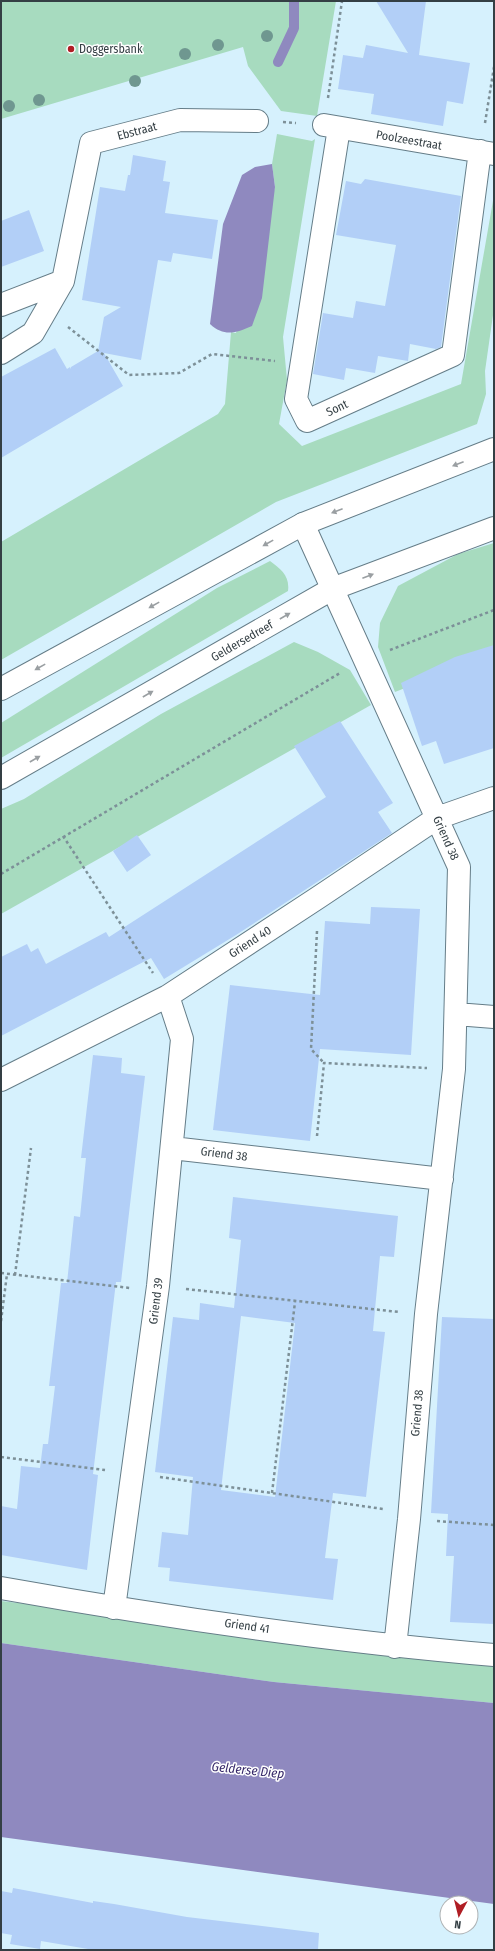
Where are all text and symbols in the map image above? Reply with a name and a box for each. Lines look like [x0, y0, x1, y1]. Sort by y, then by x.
place label: Doggersbank [79, 42, 143, 56]
marker: Doggersbank [66, 44, 76, 54]
street label: Ebstraat [116, 119, 158, 143]
street label: Poolzeestraat [375, 127, 443, 153]
street label: Sont [324, 397, 350, 419]
one-way arrow [451, 461, 463, 467]
one-way arrow [331, 508, 342, 514]
one-way arrow [262, 540, 274, 546]
one-way arrow [363, 572, 375, 578]
one-way arrow [148, 602, 160, 609]
one-way arrow [279, 613, 291, 620]
street label: Geldersedreef [209, 617, 277, 664]
one-way arrow [34, 664, 46, 671]
one-way arrow [142, 691, 154, 698]
one-way arrow [29, 755, 41, 762]
street label: Griend 38 [430, 814, 462, 862]
street label: Griend 40 [226, 923, 274, 961]
street label: Griend 38 [200, 1144, 248, 1164]
street label: Griend 39 [146, 1277, 166, 1325]
street label: Griend 38 [408, 1389, 426, 1437]
street label: Griend 41 [224, 1616, 270, 1636]
water label: Gelderse Diep [211, 1759, 285, 1781]
north arrow [439, 1895, 479, 1935]
text: N [454, 1918, 462, 1931]

